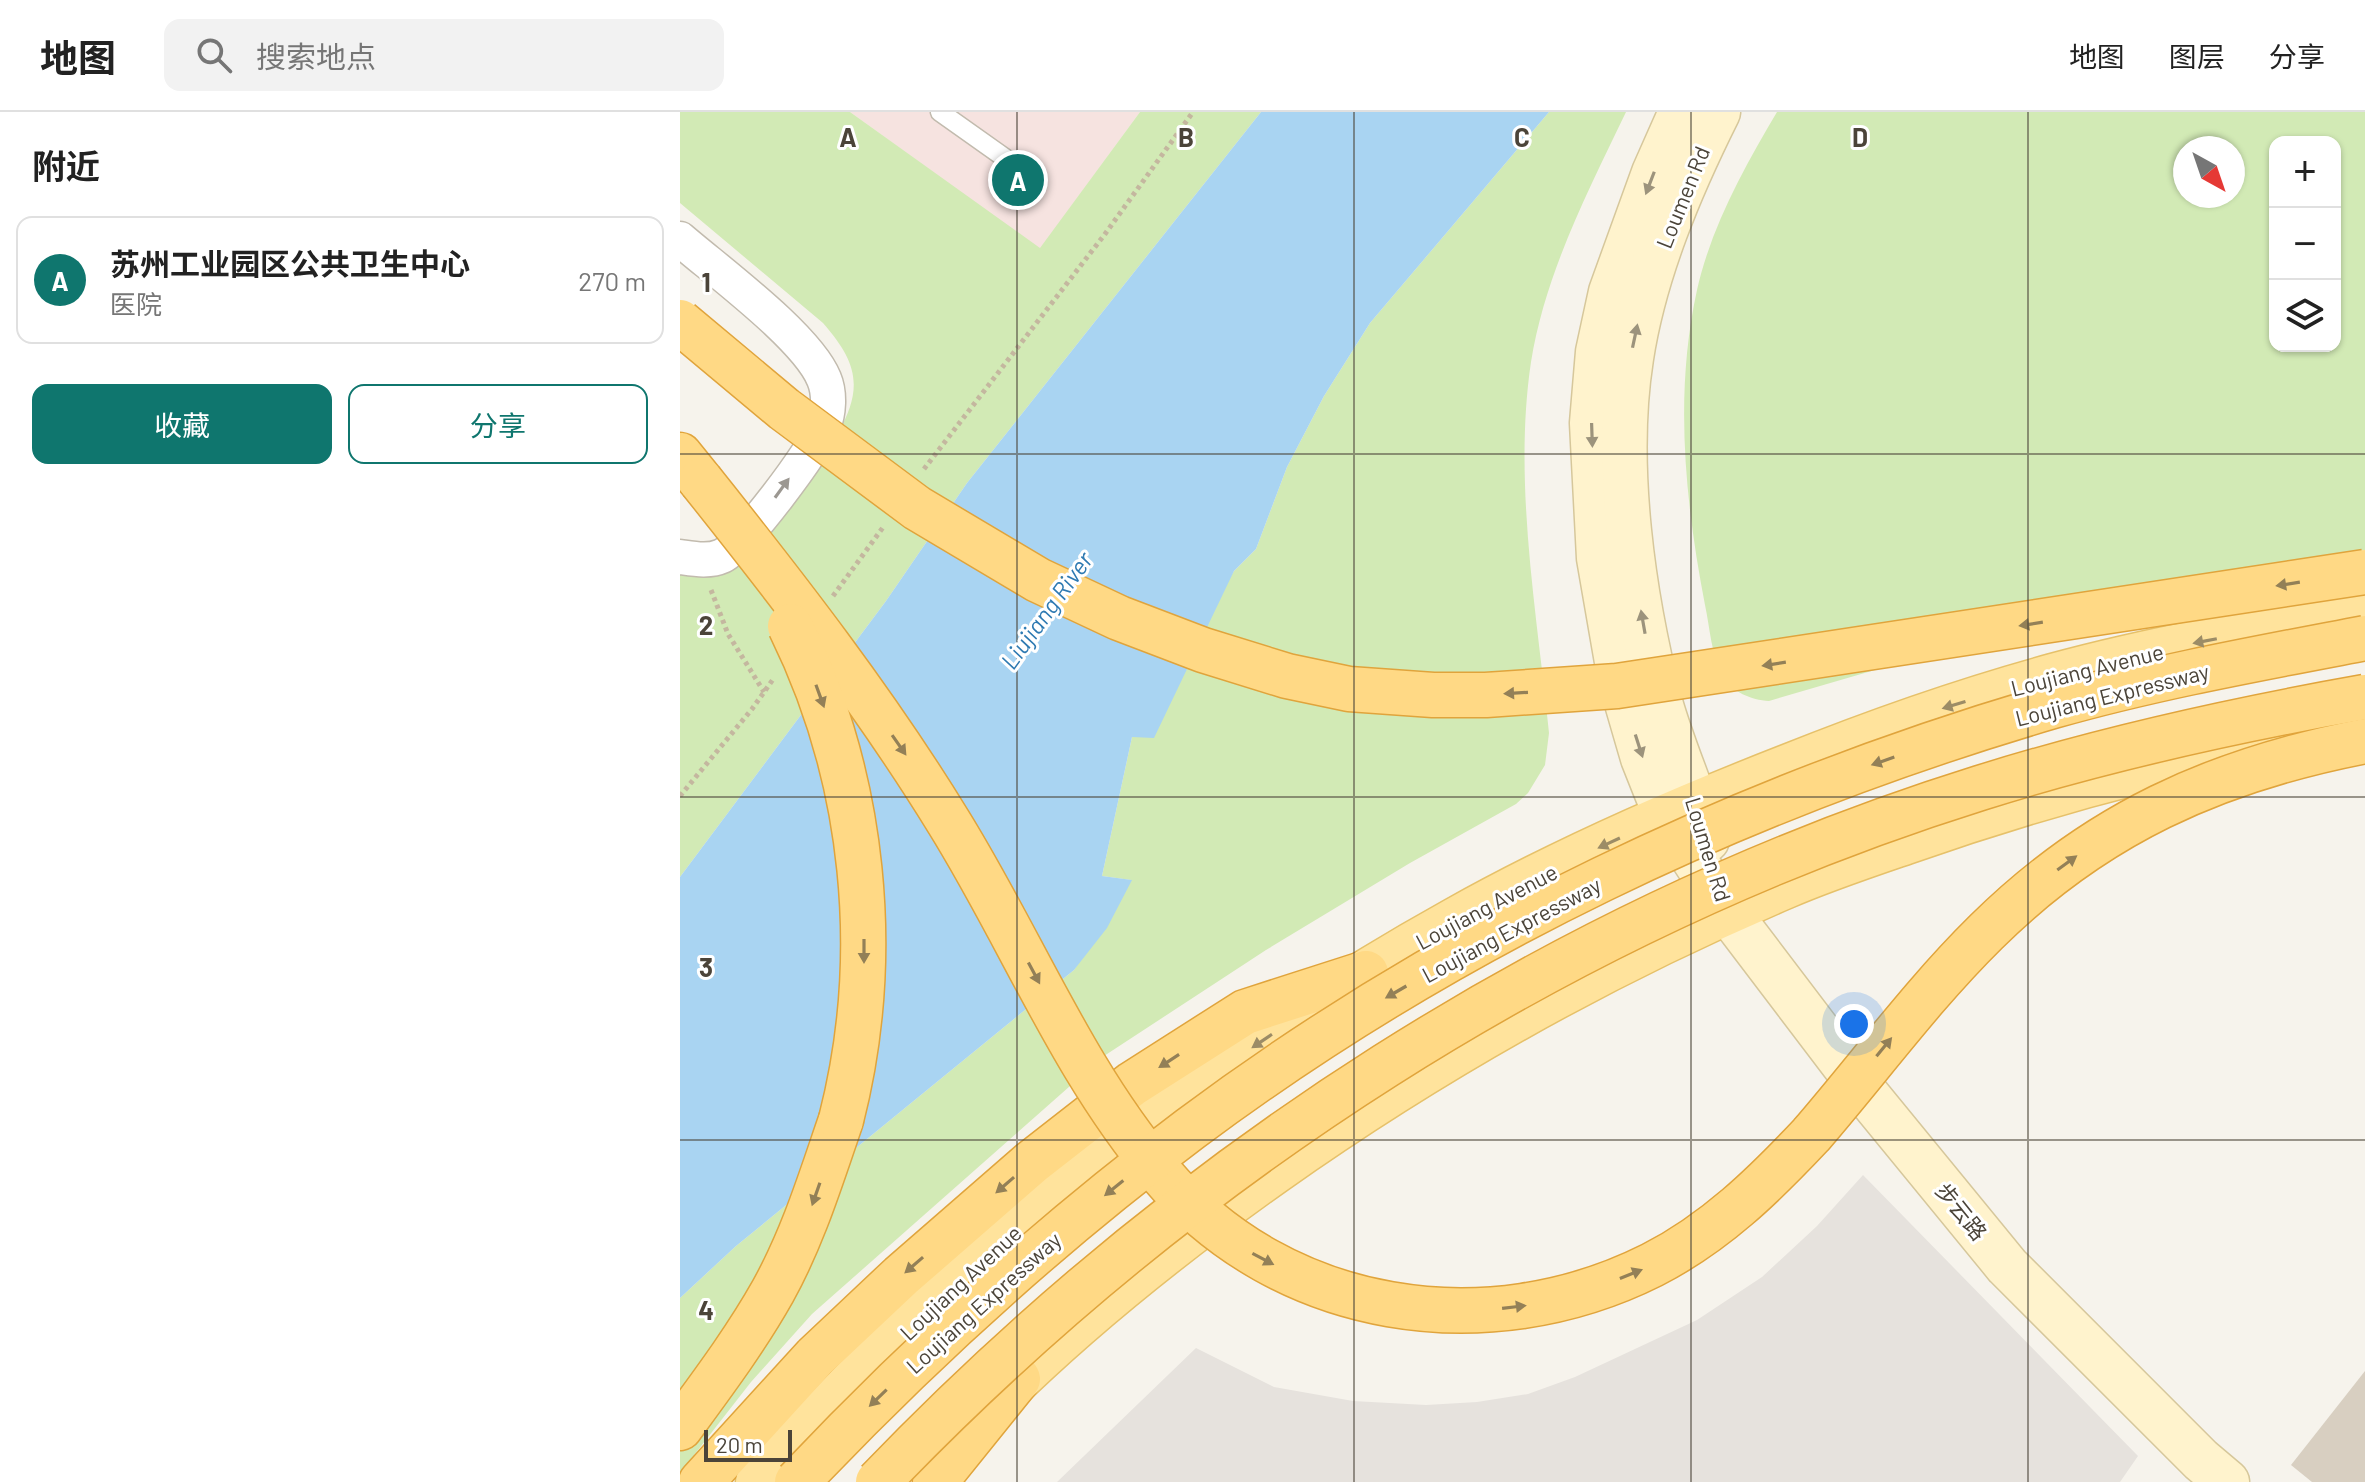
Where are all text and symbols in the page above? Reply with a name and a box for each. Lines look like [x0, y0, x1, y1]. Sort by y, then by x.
search box [164, 19, 724, 91]
icon: search [192, 33, 236, 77]
text: 地图 [40, 34, 116, 80]
text: 搜索地点 [256, 38, 376, 74]
text: 地图 [2069, 39, 2125, 73]
text: 图层 [2169, 39, 2225, 73]
text: 分享 [2269, 39, 2325, 73]
text: A [839, 121, 857, 152]
text: B [1178, 121, 1194, 152]
text: C [1514, 121, 1530, 152]
text: D [1852, 121, 1868, 152]
north arrow [2173, 136, 2245, 208]
map controls [2269, 136, 2341, 352]
button: + [2269, 136, 2341, 208]
street label: Loumen Rd [1650, 142, 1714, 252]
text: 附近 [32, 145, 100, 186]
pin: A [992, 150, 1044, 210]
one-way arrow [1643, 171, 1656, 195]
button: − [2269, 208, 2341, 280]
text: 苏州工业园区公共卫生中心 [110, 245, 470, 281]
text: A [51, 265, 69, 296]
text: 270 m [578, 265, 646, 296]
text: 1 [701, 266, 711, 297]
button: layers [2269, 280, 2341, 352]
text: 医院 [110, 288, 162, 319]
one-way arrow [1629, 323, 1642, 348]
button: 收藏 [32, 384, 332, 464]
button: 分享 [348, 384, 648, 464]
one-way arrow [1586, 423, 1598, 448]
one-way arrow [774, 477, 790, 499]
water label: Liujiang River [994, 545, 1099, 674]
one-way arrow [2275, 578, 2300, 591]
text: 2 [699, 609, 713, 640]
one-way arrow [1636, 610, 1648, 635]
one-way arrow [2018, 618, 2043, 631]
one-way arrow [2193, 635, 2218, 647]
street label: Loujiang Avenue [2008, 637, 2166, 701]
street label: Loujiang Expressway [2012, 657, 2212, 731]
one-way arrow [1761, 658, 1786, 671]
one-way arrow [814, 684, 826, 708]
one-way arrow [1503, 687, 1528, 700]
one-way arrow [1942, 700, 1966, 712]
one-way arrow [1634, 734, 1646, 758]
one-way arrow [890, 735, 906, 756]
one-way arrow [1871, 755, 1895, 767]
street label: Loumen Rd [1681, 794, 1737, 904]
one-way arrow [1597, 836, 1620, 850]
one-way arrow [2057, 856, 2078, 872]
street label: Loujiang Avenue [1411, 858, 1561, 954]
street label: Loujiang Expressway [1417, 871, 1605, 987]
one-way arrow [858, 938, 870, 964]
text: 3 [699, 951, 713, 982]
one-way arrow [1026, 962, 1040, 984]
one-way arrow [1385, 985, 1407, 999]
your location [1834, 1004, 1874, 1044]
one-way arrow [1251, 1033, 1272, 1048]
one-way arrow [1876, 1037, 1892, 1057]
one-way arrow [1158, 1054, 1179, 1069]
one-way arrow [996, 1176, 1016, 1193]
street label: 步云路 [1931, 1177, 1993, 1245]
one-way arrow [1104, 1179, 1124, 1196]
one-way arrow [809, 1182, 822, 1206]
street label: Loujiang Avenue [894, 1219, 1026, 1345]
street label: Loujiang Expressway [900, 1226, 1066, 1378]
one-way arrow [1252, 1251, 1274, 1265]
one-way arrow [905, 1255, 924, 1273]
one-way arrow [1619, 1267, 1643, 1280]
text: 4 [698, 1294, 714, 1325]
one-way arrow [1502, 1300, 1527, 1313]
one-way arrow [869, 1388, 888, 1407]
scale bar [704, 1426, 792, 1462]
text: 20 m [716, 1431, 763, 1457]

